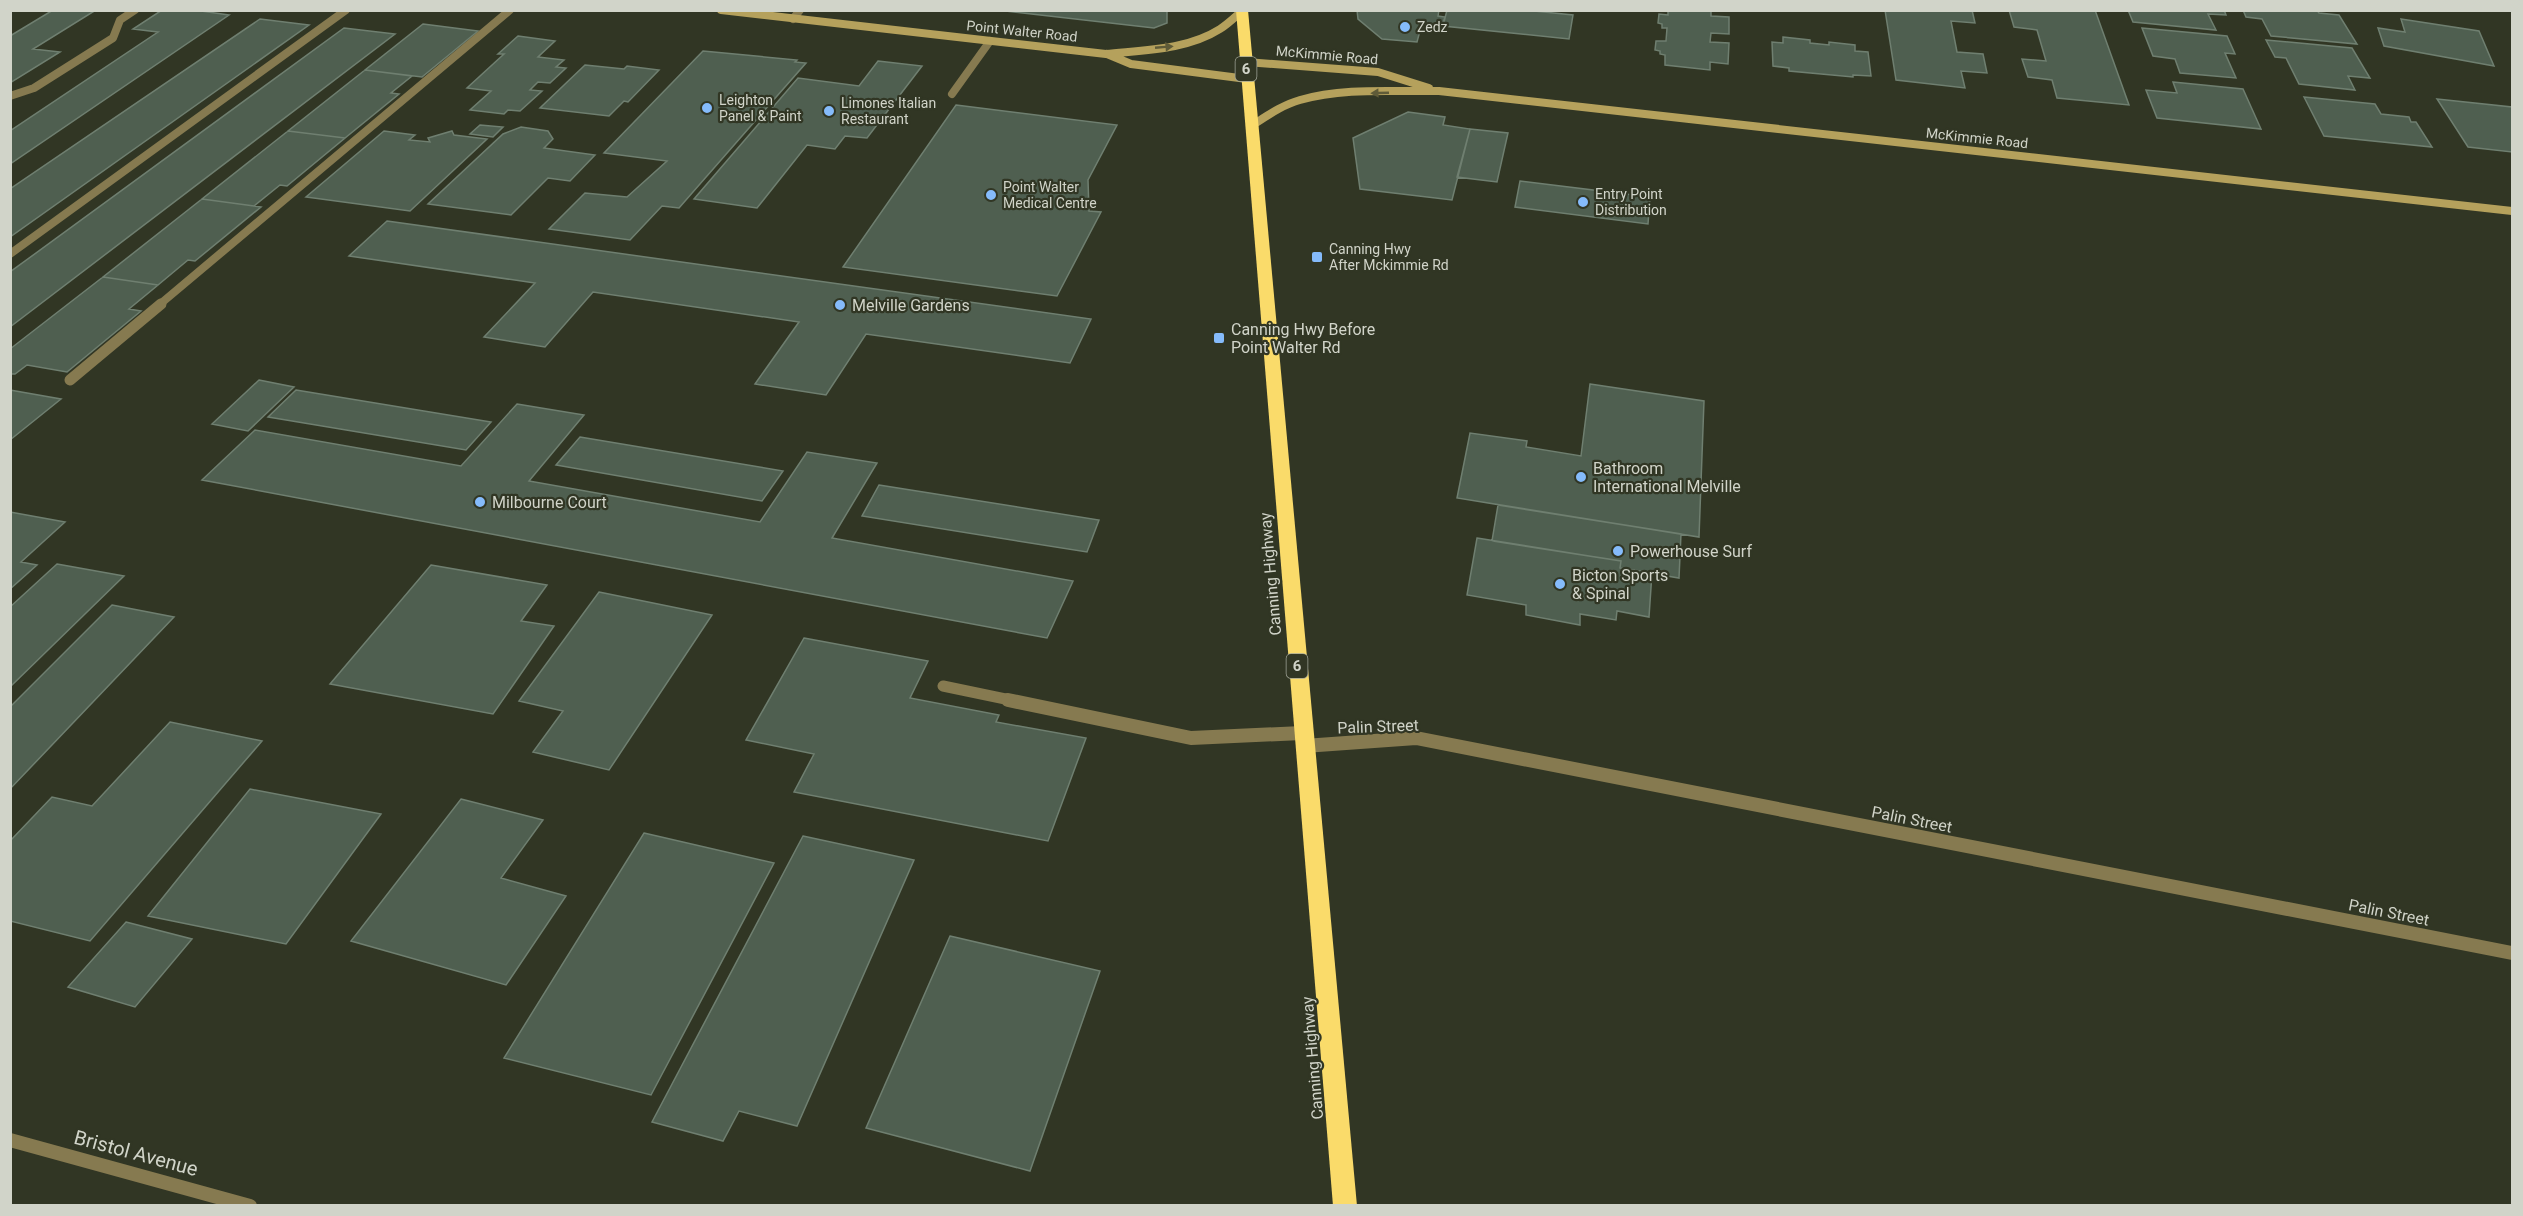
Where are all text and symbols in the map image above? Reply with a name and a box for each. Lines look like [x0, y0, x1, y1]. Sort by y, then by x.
street label: Point Walter Road [966, 17, 1078, 45]
place label: Zedz [1417, 19, 1448, 35]
marker: Zedz [1398, 20, 1412, 34]
one-way arrow [1154, 42, 1173, 52]
street label: McKimmie Road [1275, 43, 1379, 67]
road number: 6 [1236, 57, 1256, 81]
one-way arrow [1371, 88, 1390, 98]
place label: Leighton Panel & Paint [719, 92, 802, 124]
place label: Limones Italian Restaurant [841, 95, 936, 127]
marker: Leighton Panel & Paint [700, 101, 714, 115]
marker: Limones Italian Restaurant [822, 104, 836, 118]
street label: McKimmie Road [1925, 125, 2029, 151]
place label: Point Walter Medical Centre [1003, 179, 1097, 211]
place label: Entry Point Distribution [1595, 186, 1667, 218]
marker: Point Walter Medical Centre [984, 188, 998, 202]
marker: Entry Point Distribution [1576, 195, 1590, 209]
place label: Canning Hwy After Mckimmie Rd [1329, 241, 1449, 273]
marker: Canning Hwy After Mckimmie Rd [1310, 250, 1324, 264]
place label: Melville Gardens [852, 296, 970, 315]
marker: Melville Gardens [833, 298, 847, 312]
place label: Canning Hwy Before Point Walter Rd [1231, 320, 1375, 357]
marker: Canning Hwy Before Point Walter Rd [1212, 331, 1226, 345]
place label: Bathroom International Melville [1593, 459, 1741, 496]
marker: Bathroom International Melville [1574, 470, 1588, 484]
place label: Milbourne Court [492, 493, 607, 512]
marker: Milbourne Court [473, 495, 487, 509]
street label: Canning Highway [1256, 511, 1285, 636]
place label: Powerhouse Surf [1630, 542, 1752, 561]
marker: Powerhouse Surf [1611, 544, 1625, 558]
place label: Bicton Sports & Spinal [1572, 566, 1668, 603]
marker: Bicton Sports & Spinal [1553, 577, 1567, 591]
road number: 6 [1286, 654, 1308, 678]
street label: Palin Street [1337, 716, 1419, 737]
street label: Palin Street [1870, 802, 1954, 837]
street label: Palin Street [2347, 895, 2431, 930]
street label: Canning Highway [1298, 995, 1327, 1120]
street label: Bristol Avenue [71, 1125, 201, 1181]

